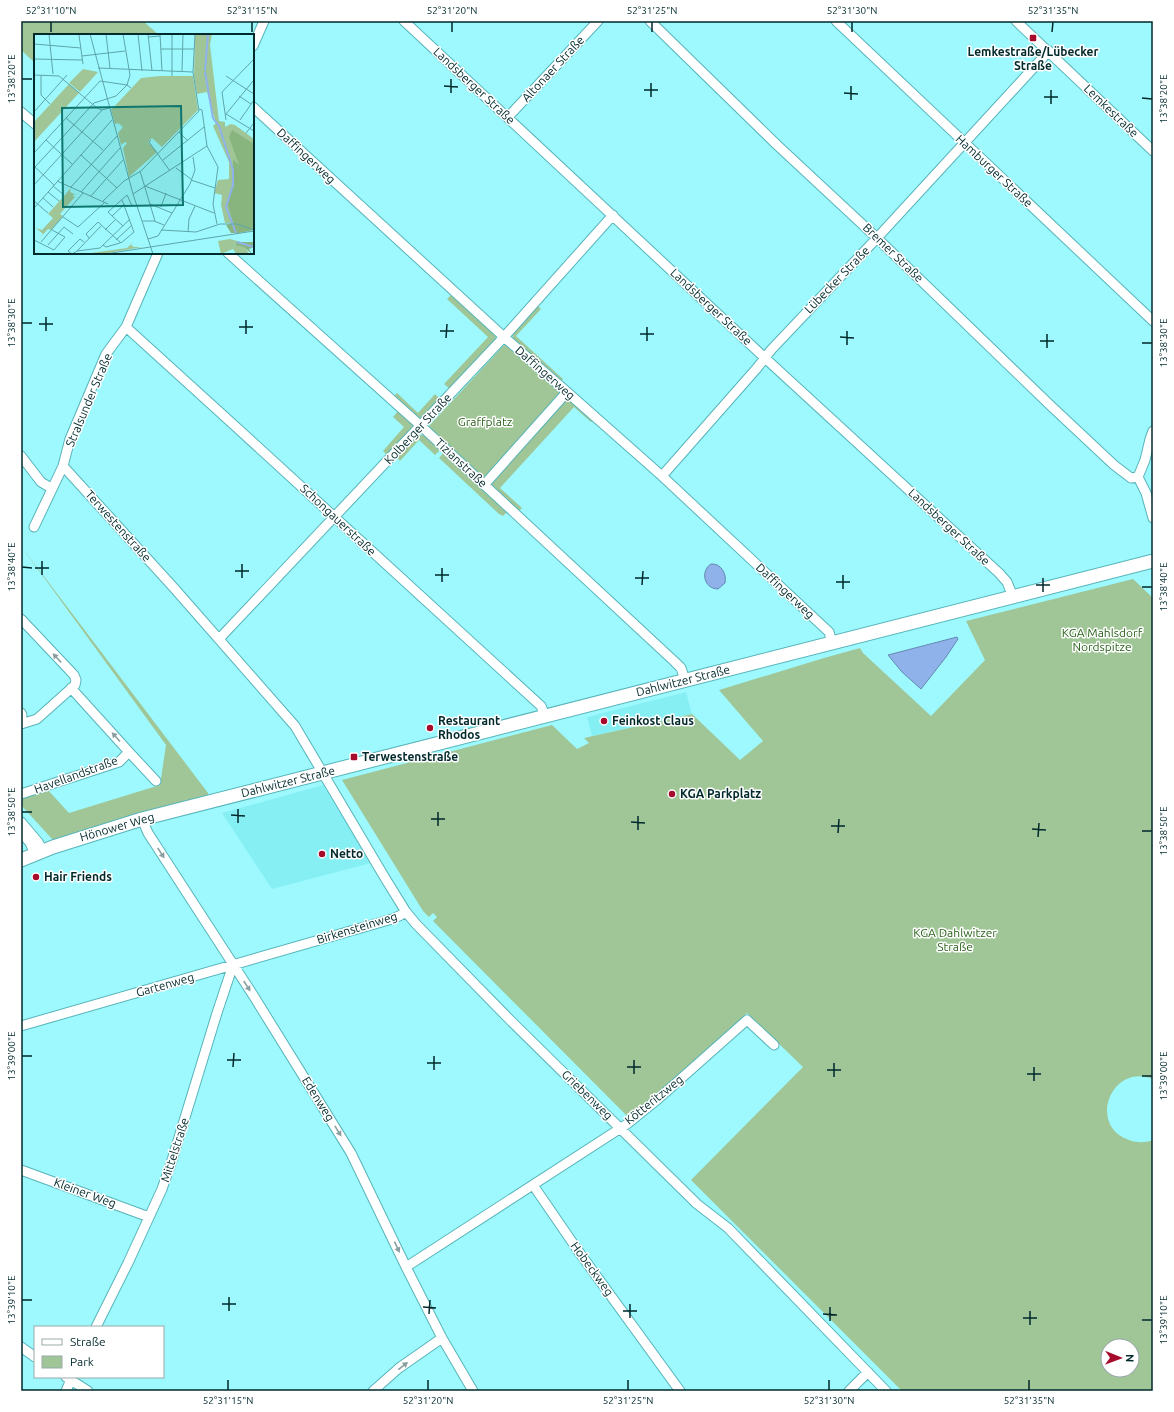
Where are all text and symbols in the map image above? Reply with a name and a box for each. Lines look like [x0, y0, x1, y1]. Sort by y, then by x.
text: 52°31'10"N [26, 5, 76, 16]
text: 52°31'15"N [227, 5, 277, 16]
text: 52°31'20"N [427, 5, 477, 16]
text: 52°31'25"N [627, 5, 677, 16]
text: 52°31'30"N [827, 5, 877, 16]
text: 52°31'35"N [1028, 5, 1078, 16]
street label: Altonaer Straße [519, 33, 586, 104]
marker: Lemkestraße/Lübecker Straße [1028, 33, 1038, 43]
inset map [34, 34, 254, 254]
street label: Landsberger Straße [431, 45, 518, 127]
place label: Lemkestraße/Lübecker Straße [968, 45, 1098, 72]
text: 13°38'20"E [6, 54, 17, 104]
text: 13°38'20"E [1158, 74, 1169, 124]
street label: Lemkestraße [1082, 82, 1141, 140]
street label: Daffingerweg [275, 125, 338, 186]
street label: Hamburger Straße [953, 132, 1035, 209]
street label: Bremer Straße [861, 221, 926, 285]
street label: Lübecker Straße [802, 244, 872, 316]
street label: Landsberger Straße [668, 266, 755, 348]
text: 13°38'30"E [6, 298, 17, 348]
text: 13°38'30"E [1158, 318, 1169, 368]
street label: Daffingerweg [513, 343, 578, 402]
street label: Stralsunder Straße [63, 351, 114, 448]
street label: Kolberger Straße [382, 391, 454, 467]
park label: Graffplatz [458, 415, 513, 428]
street label: Tizianstraße [433, 435, 490, 490]
street label: Schongauerstraße [298, 481, 379, 558]
street label: Landsberger Straße [906, 486, 993, 568]
street label: Terwestenstraße [83, 487, 154, 564]
text: 13°38'40"E [6, 542, 17, 592]
street label: Daffingerweg [754, 560, 817, 621]
text: 13°38'40"E [1158, 562, 1169, 612]
park label: KGA Mahlsdorf Nordspitze [1062, 626, 1143, 653]
one-way arrow [52, 653, 62, 663]
street label: Dahlwitzer Straße [635, 663, 731, 698]
place label: Restaurant Rhodos [438, 714, 500, 741]
place label: Feinkost Claus [612, 714, 694, 727]
marker: Feinkost Claus [599, 716, 609, 726]
marker: Restaurant Rhodos [425, 723, 435, 733]
one-way arrow [111, 732, 121, 742]
place label: Terwestenstraße [362, 750, 458, 763]
marker: Terwestenstraße [349, 752, 359, 762]
street label: Havellandstraße [32, 753, 119, 796]
street label: Dahlwitzer Straße [240, 764, 336, 799]
text: 13°38'50"E [6, 787, 17, 837]
place label: KGA Parkplatz [680, 787, 761, 800]
marker: KGA Parkplatz [667, 789, 677, 799]
text: 13°38'50"E [1158, 806, 1169, 856]
street label: Hönower Weg [78, 810, 156, 843]
one-way arrow [157, 847, 164, 859]
place label: Netto [330, 847, 363, 860]
marker: Netto [317, 849, 327, 859]
place label: Hair Friends [44, 870, 112, 883]
marker: Hair Friends [31, 872, 41, 882]
street label: Birkensteinweg [315, 909, 399, 946]
park label: KGA Dahlwitzer Straße [913, 926, 997, 953]
street label: Gartenweg [134, 970, 195, 999]
one-way arrow [243, 980, 251, 991]
text: 13°39'00"E [6, 1031, 17, 1081]
text: 13°39'00"E [1158, 1051, 1169, 1101]
street label: Griebenweg [559, 1067, 615, 1122]
street label: Kötteritzweg [622, 1072, 685, 1127]
street label: Edenweg [300, 1074, 337, 1123]
street label: Mittelstraße [158, 1116, 191, 1184]
one-way arrow [334, 1126, 342, 1136]
street label: Kleiner Weg [52, 1175, 118, 1210]
street label: Hobeckweg [568, 1239, 616, 1298]
one-way arrow [394, 1242, 400, 1253]
text: 13°39'10"E [6, 1275, 17, 1325]
text: 13°39'10"E [1158, 1295, 1169, 1345]
legend [34, 1326, 164, 1378]
text: Straße [70, 1335, 106, 1348]
north arrow [1100, 1338, 1140, 1378]
text: N [1124, 1354, 1136, 1362]
text: Park [70, 1355, 94, 1368]
one-way arrow [397, 1361, 408, 1370]
text: 52°31'15"N [203, 1395, 253, 1406]
text: 52°31'20"N [403, 1395, 453, 1406]
text: 52°31'25"N [603, 1395, 653, 1406]
text: 52°31'30"N [804, 1395, 854, 1406]
text: 52°31'35"N [1004, 1395, 1054, 1406]

